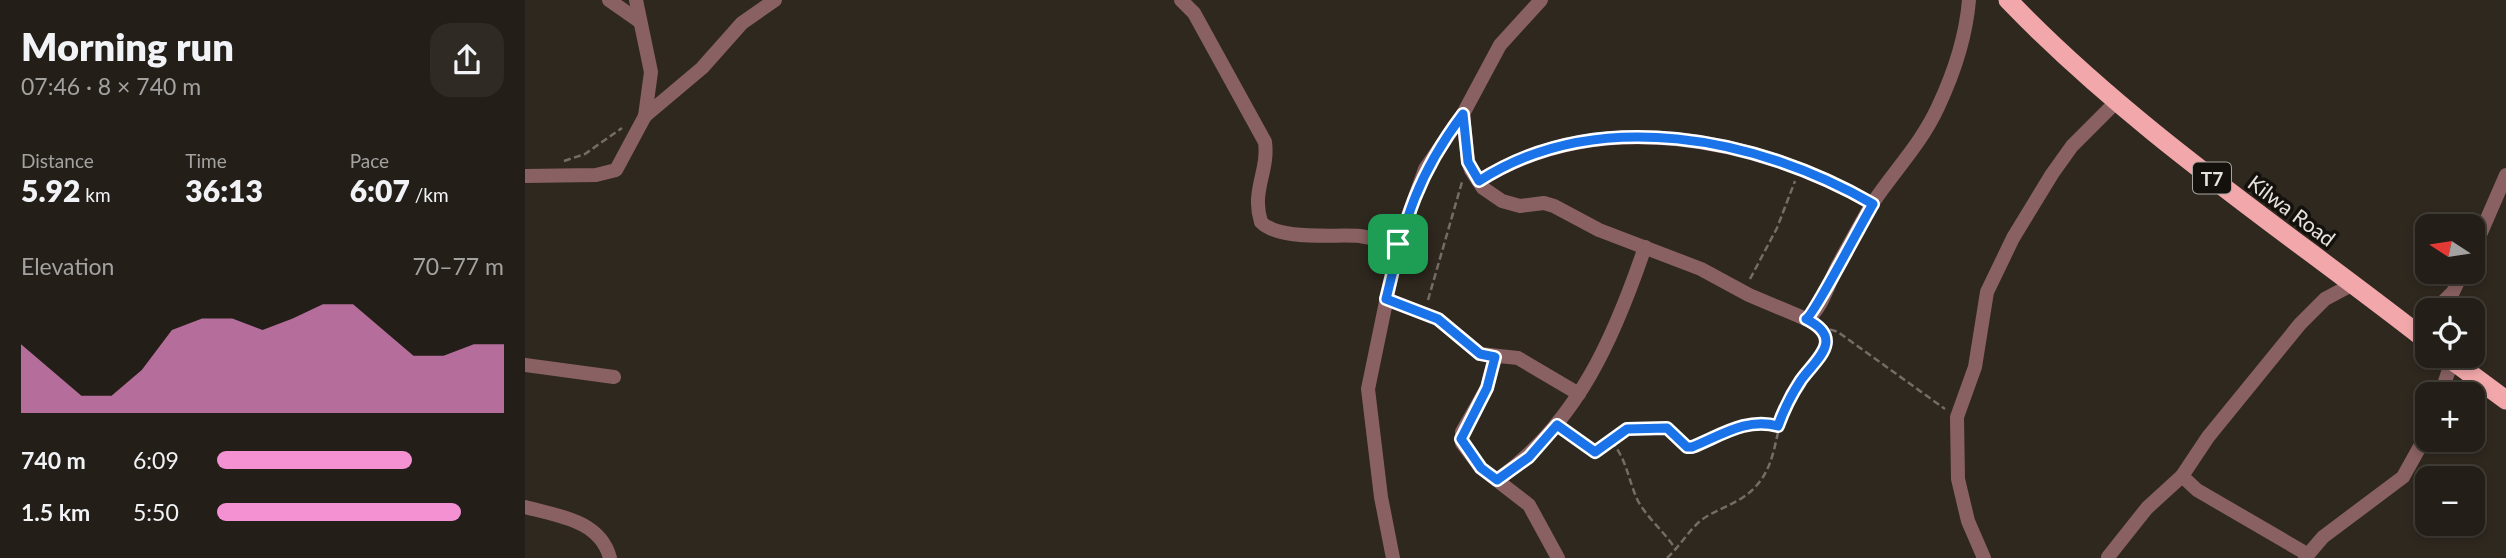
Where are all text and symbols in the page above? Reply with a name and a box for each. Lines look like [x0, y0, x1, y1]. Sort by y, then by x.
text: Morning run [21, 23, 234, 69]
button: share [430, 23, 504, 97]
text: 07:46 · 8 × 740 m [21, 72, 201, 100]
text: Distance [21, 149, 94, 172]
text: Time [185, 149, 227, 172]
text: Pace [350, 149, 389, 172]
road number: T7 [2193, 162, 2231, 194]
street label: Kilwa Road [2243, 169, 2341, 251]
text: 5.92 [21, 172, 80, 208]
text: 36:13 [185, 172, 263, 208]
text: 6:07 [350, 172, 410, 208]
text: km [80, 183, 111, 206]
text: /km [410, 183, 449, 206]
pin [1368, 214, 1428, 274]
north arrow [2415, 214, 2485, 284]
map controls [2415, 214, 2485, 536]
icon: arrive [1379, 225, 1417, 263]
text: Elevation [21, 252, 114, 280]
text: 70–77 m [412, 252, 504, 280]
button: locate [2415, 298, 2485, 368]
button: + [2415, 382, 2485, 452]
text: 740 m [21, 446, 86, 474]
text: 6:09 [133, 446, 179, 474]
button: − [2415, 466, 2485, 536]
text: 1.5 km [21, 498, 90, 526]
text: 5:50 [133, 498, 179, 526]

